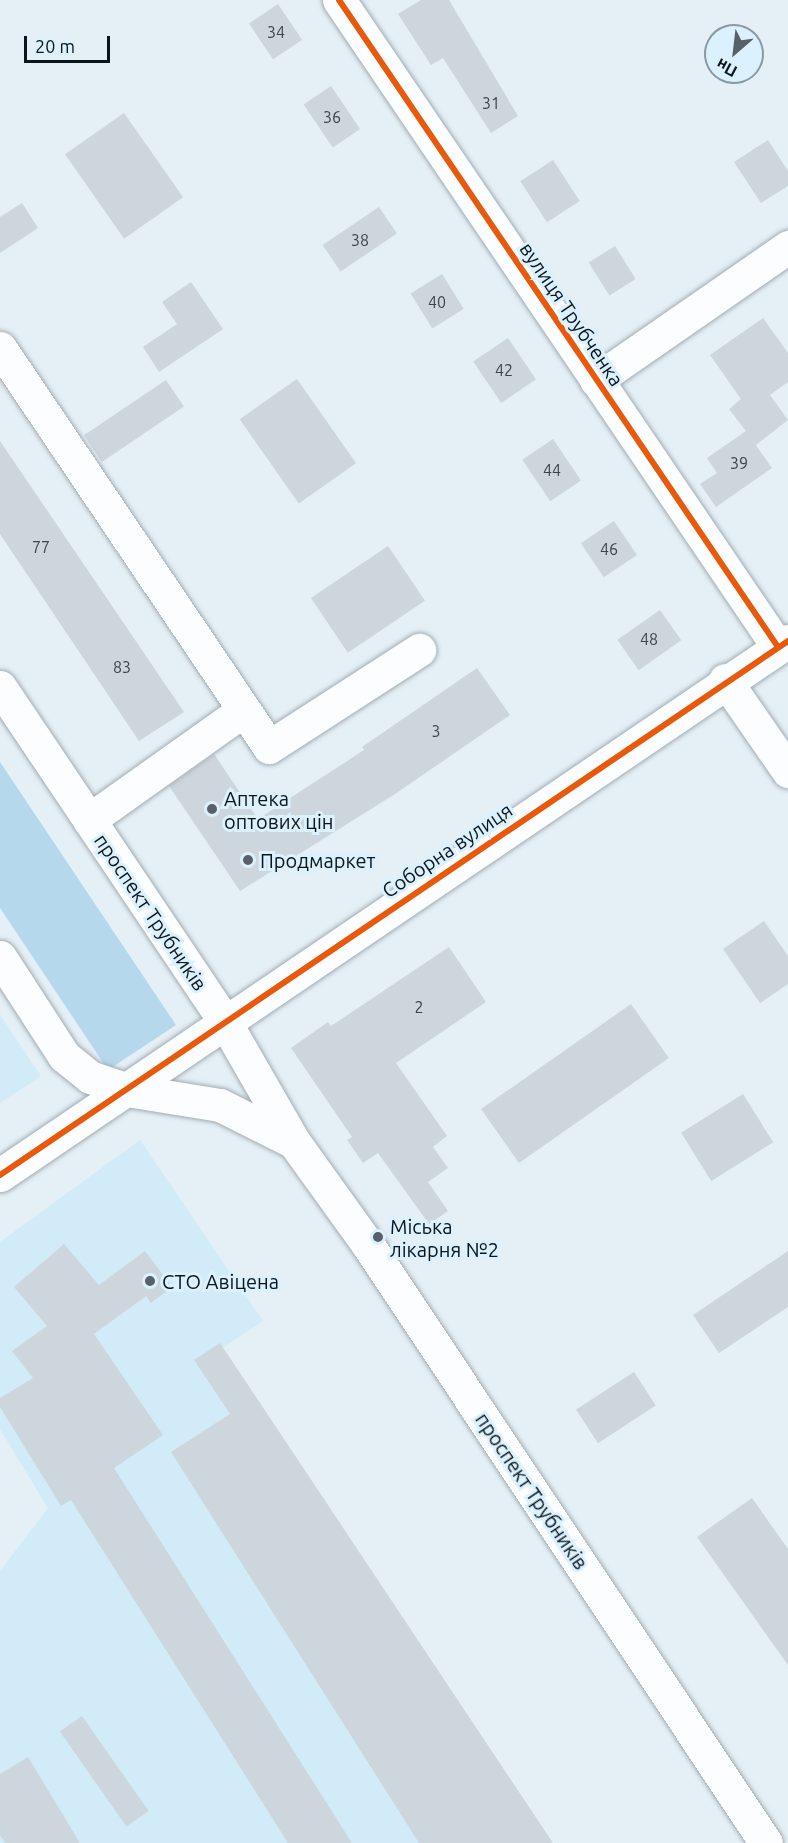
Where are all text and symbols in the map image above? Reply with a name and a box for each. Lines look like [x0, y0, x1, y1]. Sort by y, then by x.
house number: 34 [267, 22, 285, 42]
scale bar [27, 24, 112, 62]
north arrow [704, 24, 764, 84]
text: 20 m [35, 36, 75, 56]
text: Пн [713, 55, 740, 81]
house number: 31 [482, 93, 500, 113]
house number: 36 [323, 107, 341, 127]
house number: 38 [351, 230, 369, 250]
street label: вулиця Трубченка [515, 238, 629, 390]
house number: 40 [428, 292, 446, 312]
house number: 42 [495, 360, 513, 380]
house number: 39 [730, 453, 748, 473]
house number: 44 [543, 460, 561, 480]
house number: 77 [32, 537, 50, 557]
house number: 46 [600, 539, 618, 559]
house number: 48 [640, 629, 658, 649]
house number: 83 [113, 657, 131, 677]
house number: 3 [431, 721, 441, 741]
place label: Аптека оптових цін [224, 786, 333, 833]
street label: Соборна вулиця [377, 798, 517, 902]
marker: Аптека оптових цін [205, 802, 219, 816]
street label: проспект Трубників [90, 829, 212, 995]
place label: Продмаркет [260, 848, 375, 872]
marker: Продмаркет [241, 853, 255, 867]
house number: 2 [414, 997, 424, 1017]
place label: Міська лікарня №2 [390, 1214, 499, 1261]
marker: Міська лікарня №2 [371, 1230, 385, 1244]
place label: СТО Авіцена [162, 1269, 279, 1293]
marker: СТО Авіцена [143, 1274, 157, 1288]
street label: проспект Трубників [471, 1408, 593, 1574]

